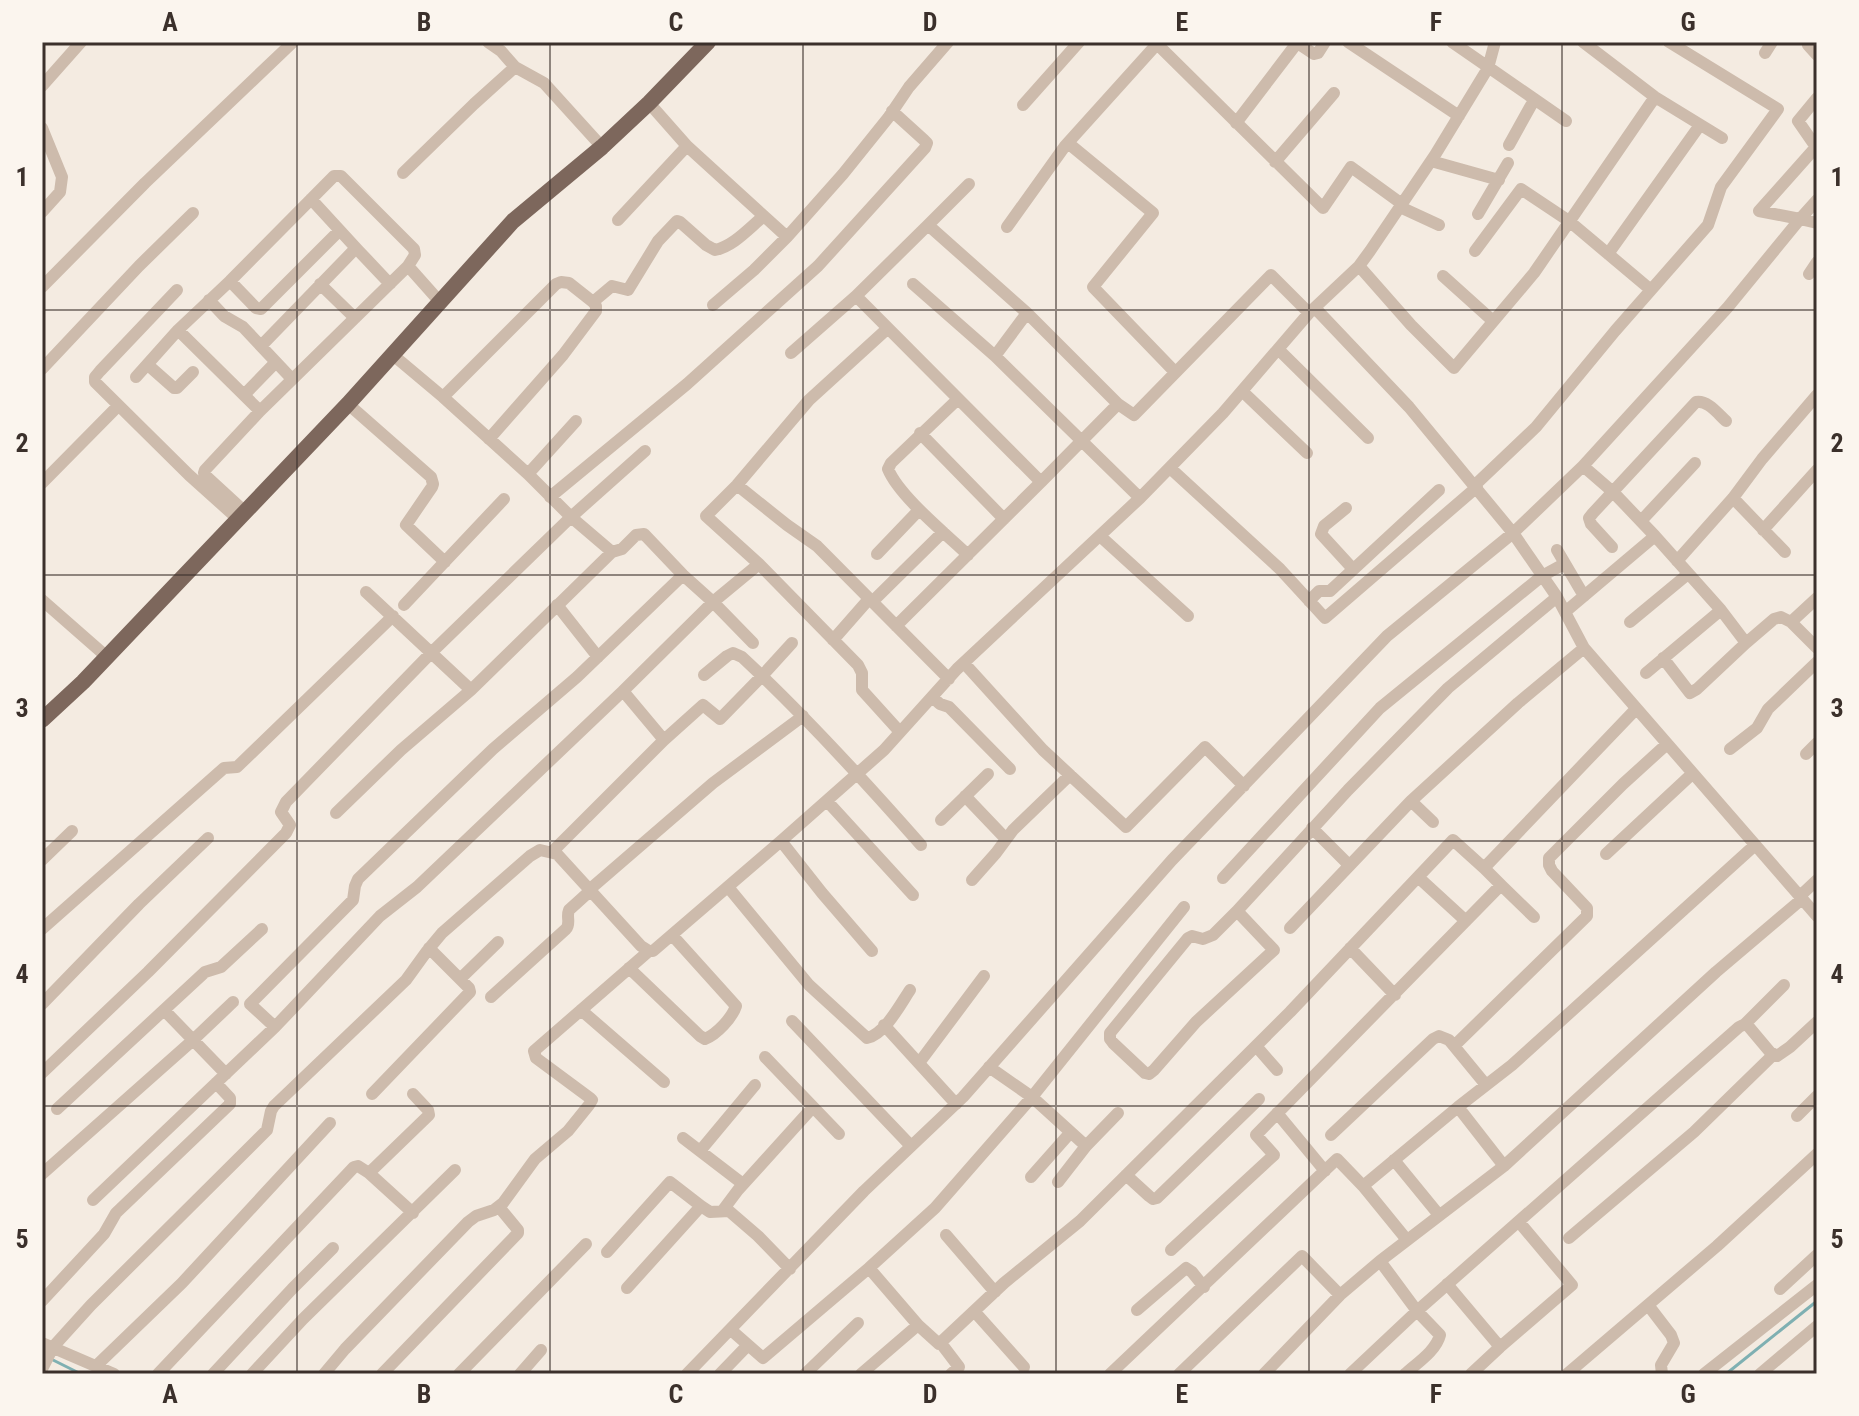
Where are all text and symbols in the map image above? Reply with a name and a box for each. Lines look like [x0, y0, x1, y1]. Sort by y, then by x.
text: A [162, 7, 178, 37]
text: B [417, 7, 431, 37]
text: C [669, 7, 684, 37]
text: D [923, 7, 937, 37]
text: E [1176, 7, 1189, 37]
text: F [1430, 7, 1442, 37]
text: G [1680, 7, 1696, 37]
text: 1 [15, 162, 29, 192]
text: 1 [1830, 162, 1844, 192]
text: 2 [15, 428, 29, 458]
text: 2 [1830, 428, 1844, 458]
text: 3 [15, 693, 29, 723]
text: 3 [1830, 693, 1844, 723]
text: 4 [15, 959, 29, 989]
text: 4 [1830, 959, 1844, 989]
text: 5 [15, 1224, 29, 1254]
text: 5 [1830, 1224, 1844, 1254]
text: A [162, 1379, 178, 1409]
text: B [417, 1379, 431, 1409]
text: C [669, 1379, 684, 1409]
text: D [923, 1379, 937, 1409]
text: E [1176, 1379, 1189, 1409]
text: F [1430, 1379, 1442, 1409]
text: G [1680, 1379, 1696, 1409]

